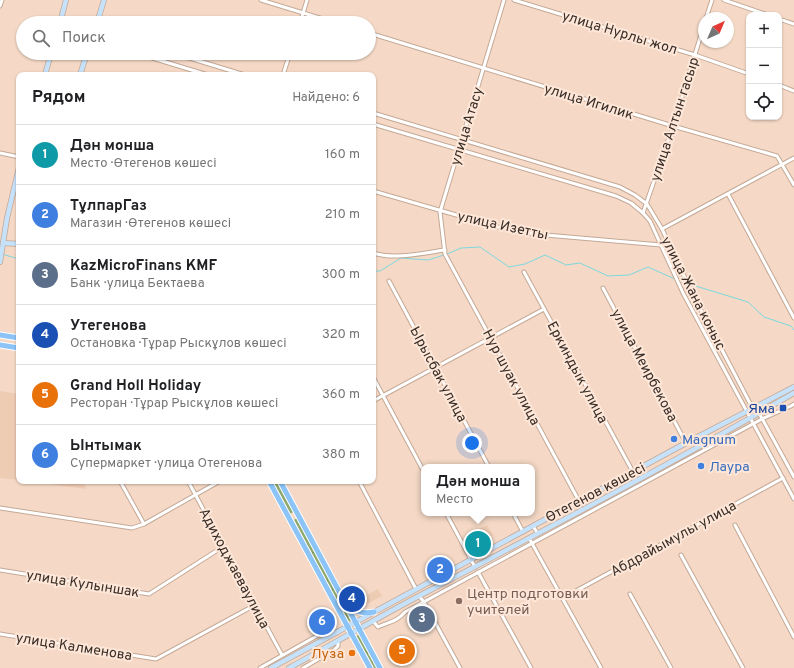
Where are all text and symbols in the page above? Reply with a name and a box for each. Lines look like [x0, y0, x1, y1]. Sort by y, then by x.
street label: улица Нурлы жол [560, 8, 679, 59]
north arrow [698, 12, 734, 48]
map controls [746, 12, 782, 120]
button: + [746, 12, 782, 48]
search box [16, 16, 376, 60]
icon: search [30, 27, 52, 49]
text: Поиск [62, 29, 106, 48]
button: − [746, 48, 782, 84]
street label: улица Алтын гасыр [647, 55, 704, 184]
street label: улица Игилик [542, 81, 635, 124]
button: locate [746, 84, 782, 120]
street label: улица Атасу [447, 85, 487, 168]
text: Рядом [32, 87, 85, 109]
text: Найдено: 6 [292, 90, 360, 106]
text: Дән монша [70, 137, 154, 156]
text: 1 [42, 147, 48, 163]
text: 160 m [325, 147, 360, 163]
text: Место · Өтегенов көшесі [70, 156, 217, 172]
text: ТұлпарГаз [70, 197, 147, 216]
text: 2 [41, 207, 49, 223]
text: 210 m [325, 207, 360, 223]
street label: улица Изетты [456, 209, 550, 244]
text: Магазин · Өтегенов көшесі [70, 216, 231, 232]
street label: улица Жана коныс [657, 234, 729, 353]
text: KazMicroFinans KMF [70, 257, 217, 276]
text: 3 [41, 267, 49, 283]
text: 300 m [322, 267, 360, 283]
text: Банк · улица Бектаева [70, 276, 205, 292]
street label: улица Меирбекова [607, 306, 681, 425]
text: Утегенова [70, 317, 146, 336]
street label: Еркиндык улица [543, 319, 611, 427]
street label: Ырысбак улица [405, 324, 470, 425]
text: 4 [41, 327, 49, 343]
text: 320 m [322, 327, 360, 343]
street label: Нур шуак улица [478, 327, 543, 429]
text: Остановка · Тұрар Рыскұлов көшесі [70, 336, 286, 352]
text: Grand Holl Holiday [70, 377, 201, 396]
text: 5 [41, 387, 49, 403]
text: 360 m [322, 387, 360, 403]
text: Ресторан · Тұрар Рыскұлов көшесі [70, 396, 278, 412]
place label: Яма [748, 401, 775, 418]
marker: Яма [778, 403, 788, 413]
place label: Magnum [682, 432, 736, 449]
your location [462, 433, 482, 453]
marker: Magnum [669, 434, 679, 444]
text: Ынтымак [70, 437, 142, 456]
text: 6 [41, 447, 49, 463]
text: 380 m [322, 447, 360, 463]
text: Супермаркет · улица Отегенова [70, 456, 262, 472]
place label: Лаура [709, 459, 750, 476]
street label: Өтегенов көшесі [543, 460, 649, 527]
marker: Лаура [696, 461, 706, 471]
popup [421, 464, 535, 516]
text: Дән монша [436, 473, 520, 492]
text: Место [436, 492, 473, 508]
street label: Абдрайымулы улица [608, 498, 740, 581]
street label: Адиходжаеваулица [195, 506, 273, 632]
pin: 1 [465, 529, 491, 559]
pin: 2 [427, 555, 453, 585]
street label: улица Кулыншак [25, 567, 141, 602]
pin: 4 [339, 584, 365, 614]
place label: Центр подготовки учителей [467, 586, 589, 619]
marker: Центр подготовки учителей [454, 596, 464, 606]
pin: 3 [409, 604, 435, 634]
pin: 6 [309, 607, 335, 637]
street label: улица Калменова [14, 630, 133, 665]
pin: 5 [389, 636, 415, 666]
place label: Луза [311, 646, 344, 663]
marker: Луза [347, 648, 357, 658]

